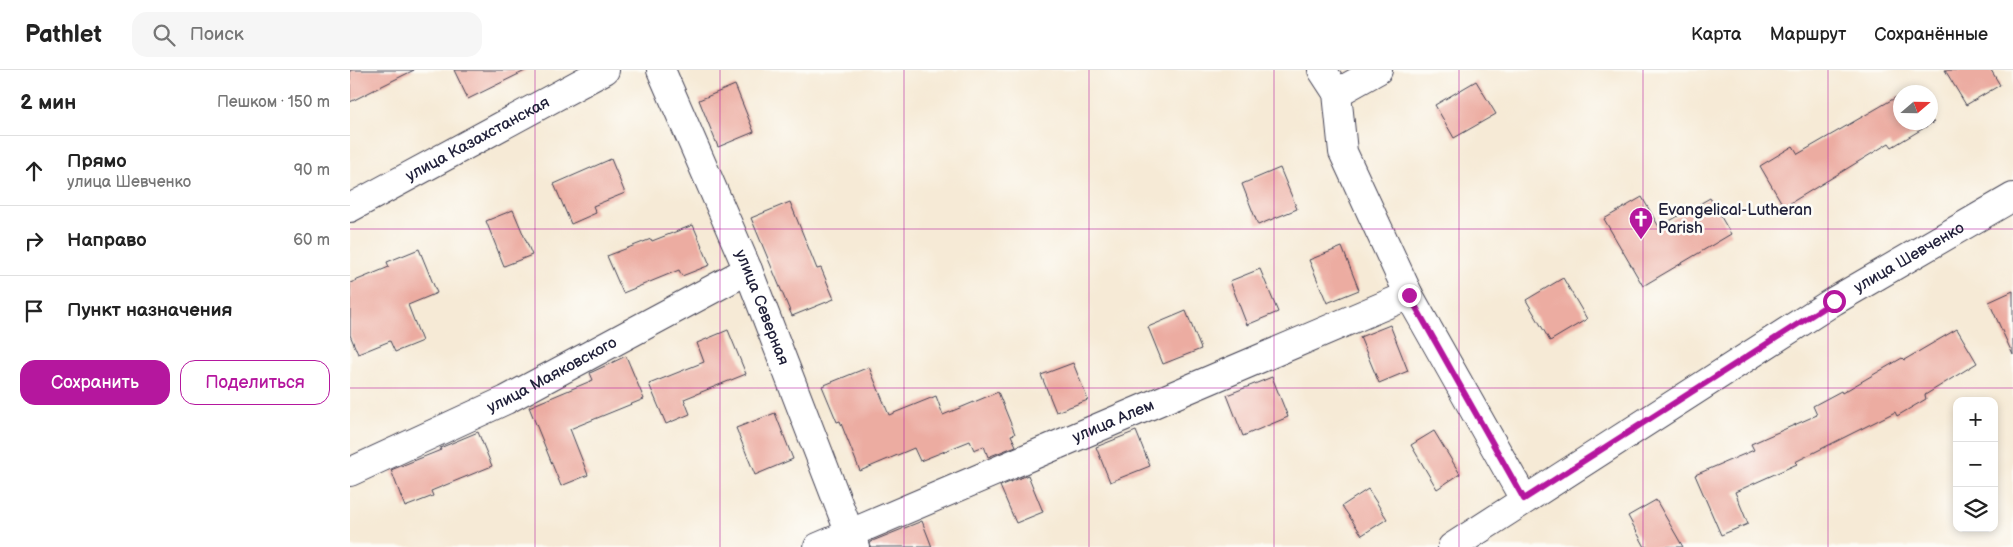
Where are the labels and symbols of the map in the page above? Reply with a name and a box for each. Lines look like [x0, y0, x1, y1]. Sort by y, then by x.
north arrow [1893, 85, 1938, 130]
street label: улица Казахстанская [402, 92, 553, 186]
place label: Evangelical-Lutheran Parish [1658, 201, 1812, 238]
church icon: Evangelical-Lutheran Parish [1628, 206, 1654, 240]
street label: улица Шевченко [1850, 218, 1967, 297]
street label: улица Северная [731, 247, 793, 368]
route end [1398, 284, 1421, 307]
route start [1823, 290, 1846, 313]
street label: улица Маяковского [484, 333, 620, 417]
street label: улица Алем [1070, 395, 1157, 447]

